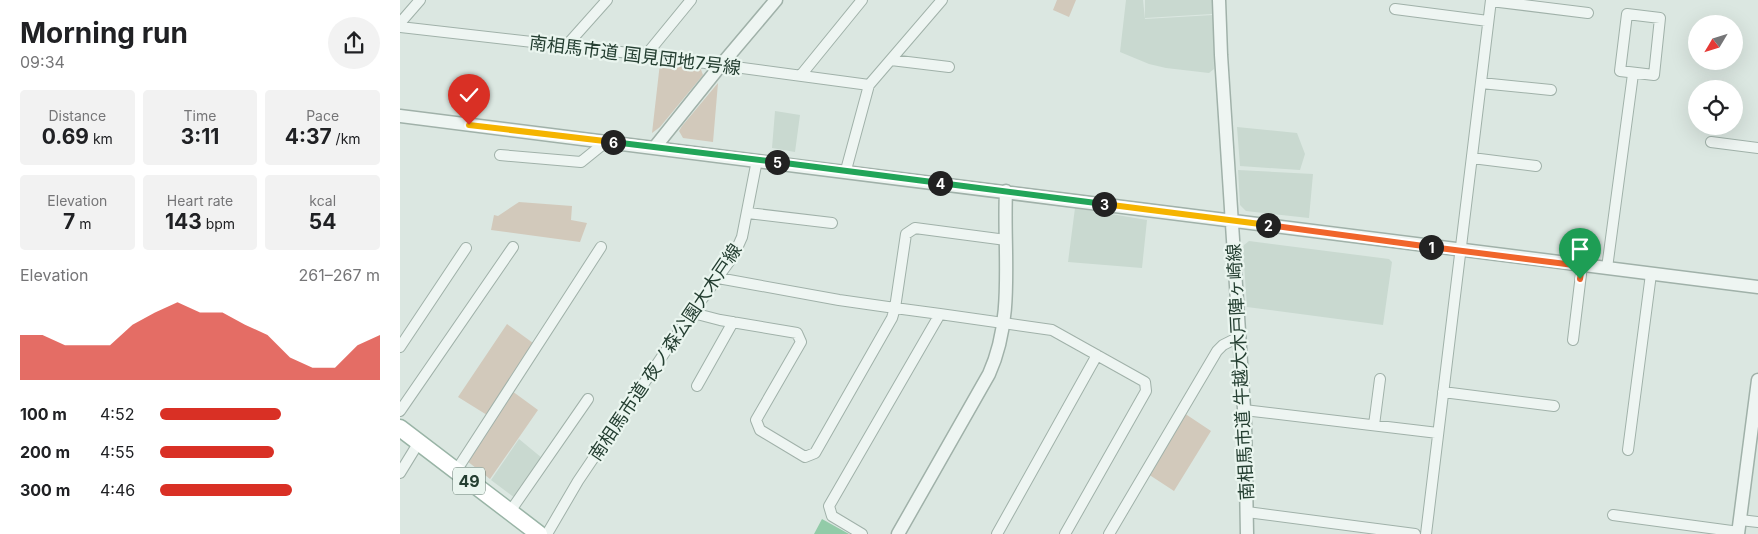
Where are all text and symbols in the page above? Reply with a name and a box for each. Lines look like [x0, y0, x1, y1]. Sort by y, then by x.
north arrow [1688, 15, 1742, 70]
map controls [1688, 15, 1743, 135]
text: Morning run [20, 16, 188, 50]
button: share [328, 17, 380, 69]
street label: 南相馬市道 国見団地7号線 [528, 32, 742, 78]
text: 09:34 [20, 52, 65, 72]
pin [448, 74, 490, 125]
button: locate [1688, 80, 1743, 135]
icon: check [455, 81, 483, 109]
text: Distance [48, 107, 106, 124]
text: Time [184, 107, 216, 124]
text: Pace [306, 107, 339, 124]
text: 0.69 [42, 124, 89, 149]
text: 3:11 [181, 124, 219, 149]
text: 4:37 [285, 124, 332, 149]
text: km [89, 130, 113, 147]
text: /km [332, 130, 361, 147]
pin: 6 [600, 130, 626, 154]
text: 6 [609, 134, 618, 151]
pin: 5 [764, 150, 790, 174]
text: 5 [773, 154, 782, 171]
pin: 4 [928, 170, 952, 196]
text: 4 [936, 175, 945, 192]
text: Elevation [47, 192, 107, 209]
text: Heart rate [167, 192, 233, 209]
text: kcal [309, 192, 336, 209]
pin: 3 [1092, 192, 1116, 216]
text: 3 [1100, 196, 1109, 213]
text: 7 [63, 209, 75, 234]
text: 143 [165, 209, 202, 234]
text: 54 [309, 209, 336, 234]
pin: 2 [1256, 212, 1280, 238]
text: m [75, 215, 92, 232]
text: bpm [202, 215, 235, 232]
text: 2 [1264, 217, 1273, 234]
pin [1559, 228, 1601, 279]
pin: 1 [1418, 234, 1444, 260]
icon: arrive [1566, 235, 1594, 263]
text: 1 [1428, 239, 1435, 256]
street label: 南相馬市道 夜ノ森公園大木戸線 [584, 240, 746, 464]
street label: 南相馬市道 牛越大木戸陣ヶ崎線 [1223, 243, 1257, 501]
text: Elevation [20, 265, 89, 285]
text: 261–267 m [299, 265, 380, 285]
text: 100 m [20, 404, 67, 424]
text: 4:52 [100, 404, 134, 424]
text: 200 m [20, 442, 70, 462]
text: 4:55 [100, 442, 134, 462]
road number: 49 [453, 468, 485, 494]
text: 300 m [20, 480, 70, 500]
text: 4:46 [100, 480, 135, 500]

